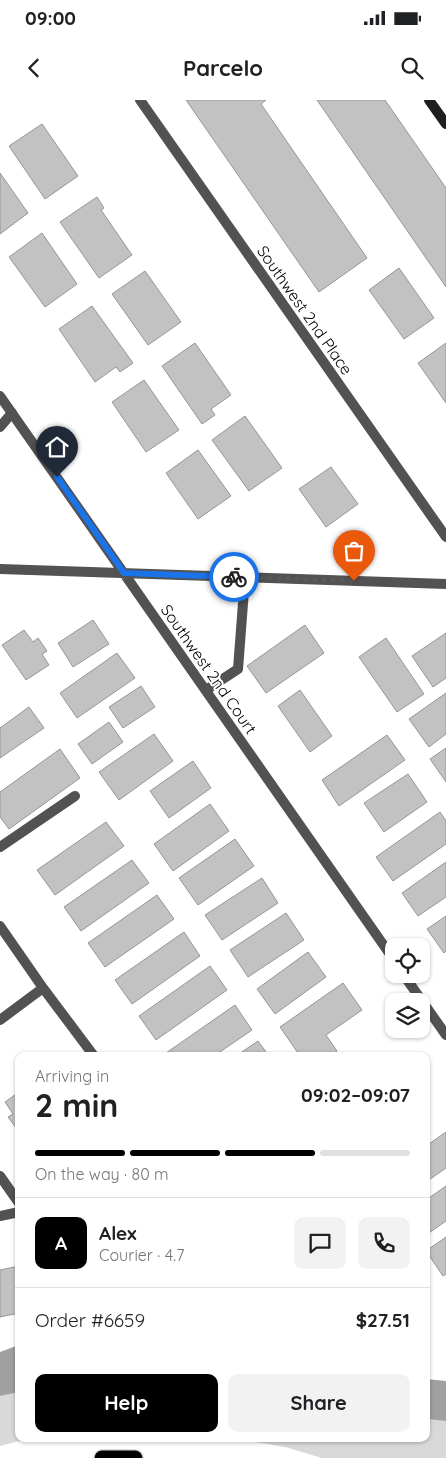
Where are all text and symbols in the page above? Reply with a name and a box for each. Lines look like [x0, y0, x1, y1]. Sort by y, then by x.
text: 09:00 [25, 6, 76, 30]
icon: back [20, 54, 48, 82]
text: Parcelo [183, 54, 263, 82]
icon: search [398, 54, 426, 82]
street label: Southwest 2nd Place [253, 242, 357, 378]
pin [36, 426, 78, 477]
icon: home [43, 433, 71, 461]
pin [333, 530, 375, 581]
icon: bag [340, 537, 368, 565]
courier [209, 552, 259, 602]
icon: bike [220, 563, 248, 591]
street label: Southwest 2nd Court [157, 600, 261, 738]
map controls [385, 938, 430, 1038]
button: locate [385, 938, 430, 983]
button: layers [385, 993, 430, 1038]
text: Arriving in [35, 1066, 109, 1086]
text: 09:02–09:07 [301, 1083, 410, 1107]
text: 2 min [35, 1085, 118, 1125]
text: On the way · 80 m [35, 1164, 169, 1184]
button: chat [294, 1217, 346, 1269]
button: phone [358, 1217, 410, 1269]
text: Alex [99, 1221, 137, 1245]
text: A [55, 1231, 67, 1255]
text: Courier · 4.7 [99, 1245, 184, 1265]
text: Order #6659 [35, 1308, 145, 1332]
text: $27.51 [356, 1308, 410, 1332]
button: Help [35, 1374, 218, 1432]
button: Share [228, 1374, 410, 1432]

